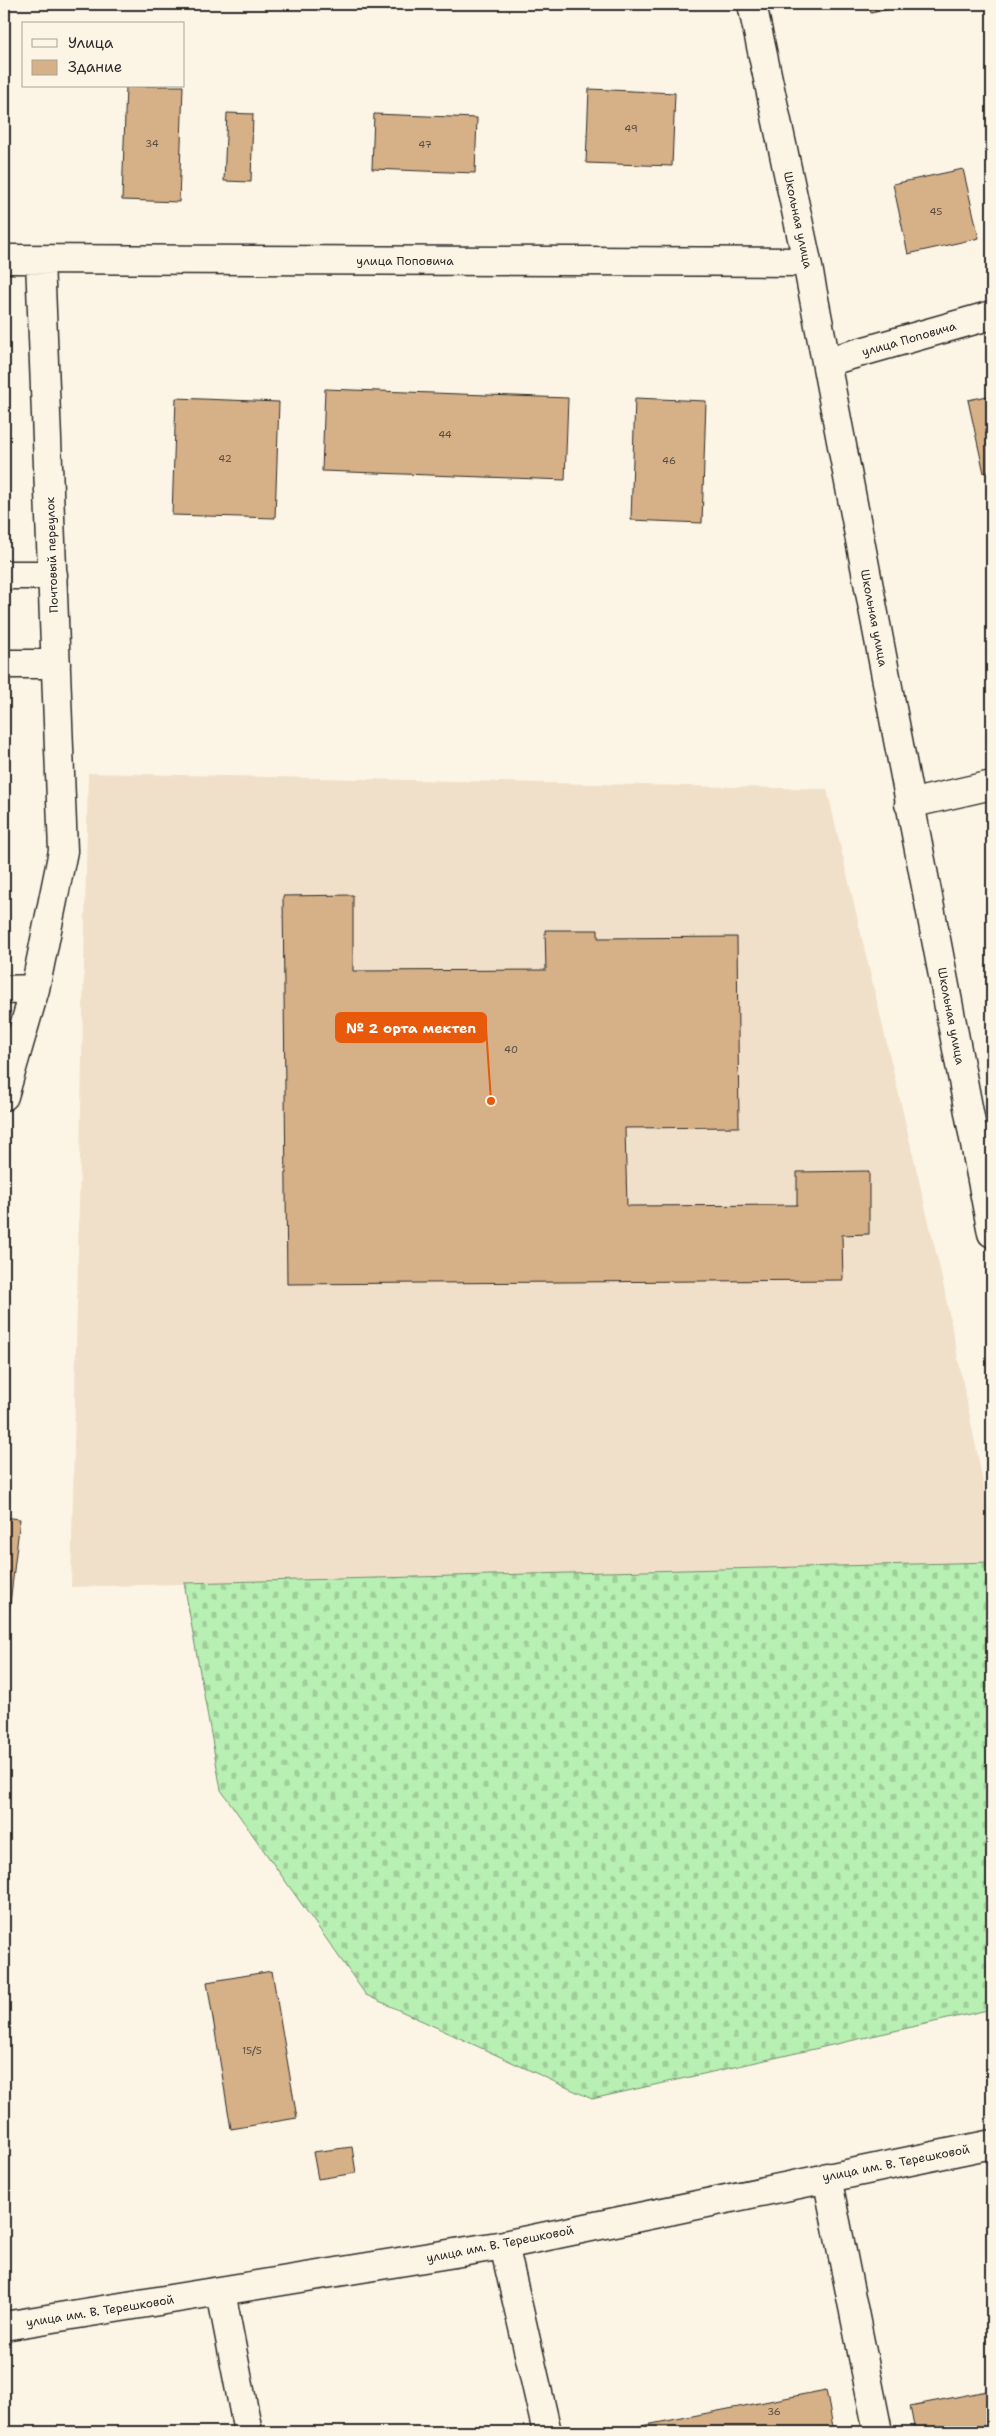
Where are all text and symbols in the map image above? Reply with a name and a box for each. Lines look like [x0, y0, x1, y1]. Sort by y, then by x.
legend [22, 22, 185, 88]
text: Улица [68, 33, 114, 53]
text: Здание [68, 57, 122, 77]
house number: 49 [624, 122, 638, 135]
house number: 34 [145, 137, 159, 150]
house number: 47 [418, 138, 432, 151]
street label: Школьная улица [780, 170, 816, 270]
house number: 45 [930, 205, 942, 218]
street label: улица Поповича [356, 253, 454, 269]
street label: улица Поповича [860, 318, 958, 360]
house number: 44 [438, 428, 452, 441]
house number: 42 [218, 452, 232, 465]
house number: 46 [662, 454, 676, 467]
street label: Почтовый переулок [42, 496, 62, 613]
street label: Школьная улица [857, 568, 891, 669]
street label: Школьная улица [934, 966, 968, 1067]
callout: № 2 орта мектеп [336, 1013, 486, 1042]
text: № 2 орта мектеп [346, 1019, 476, 1037]
house number: 40 [504, 1043, 518, 1056]
house number: 15/5 [242, 2044, 262, 2057]
street label: улица им. В. Терешковой [821, 2141, 971, 2185]
street label: улица им. В. Терешковой [425, 2222, 575, 2266]
street label: улица им. В. Терешковой [25, 2291, 175, 2331]
house number: 36 [767, 2405, 781, 2418]

